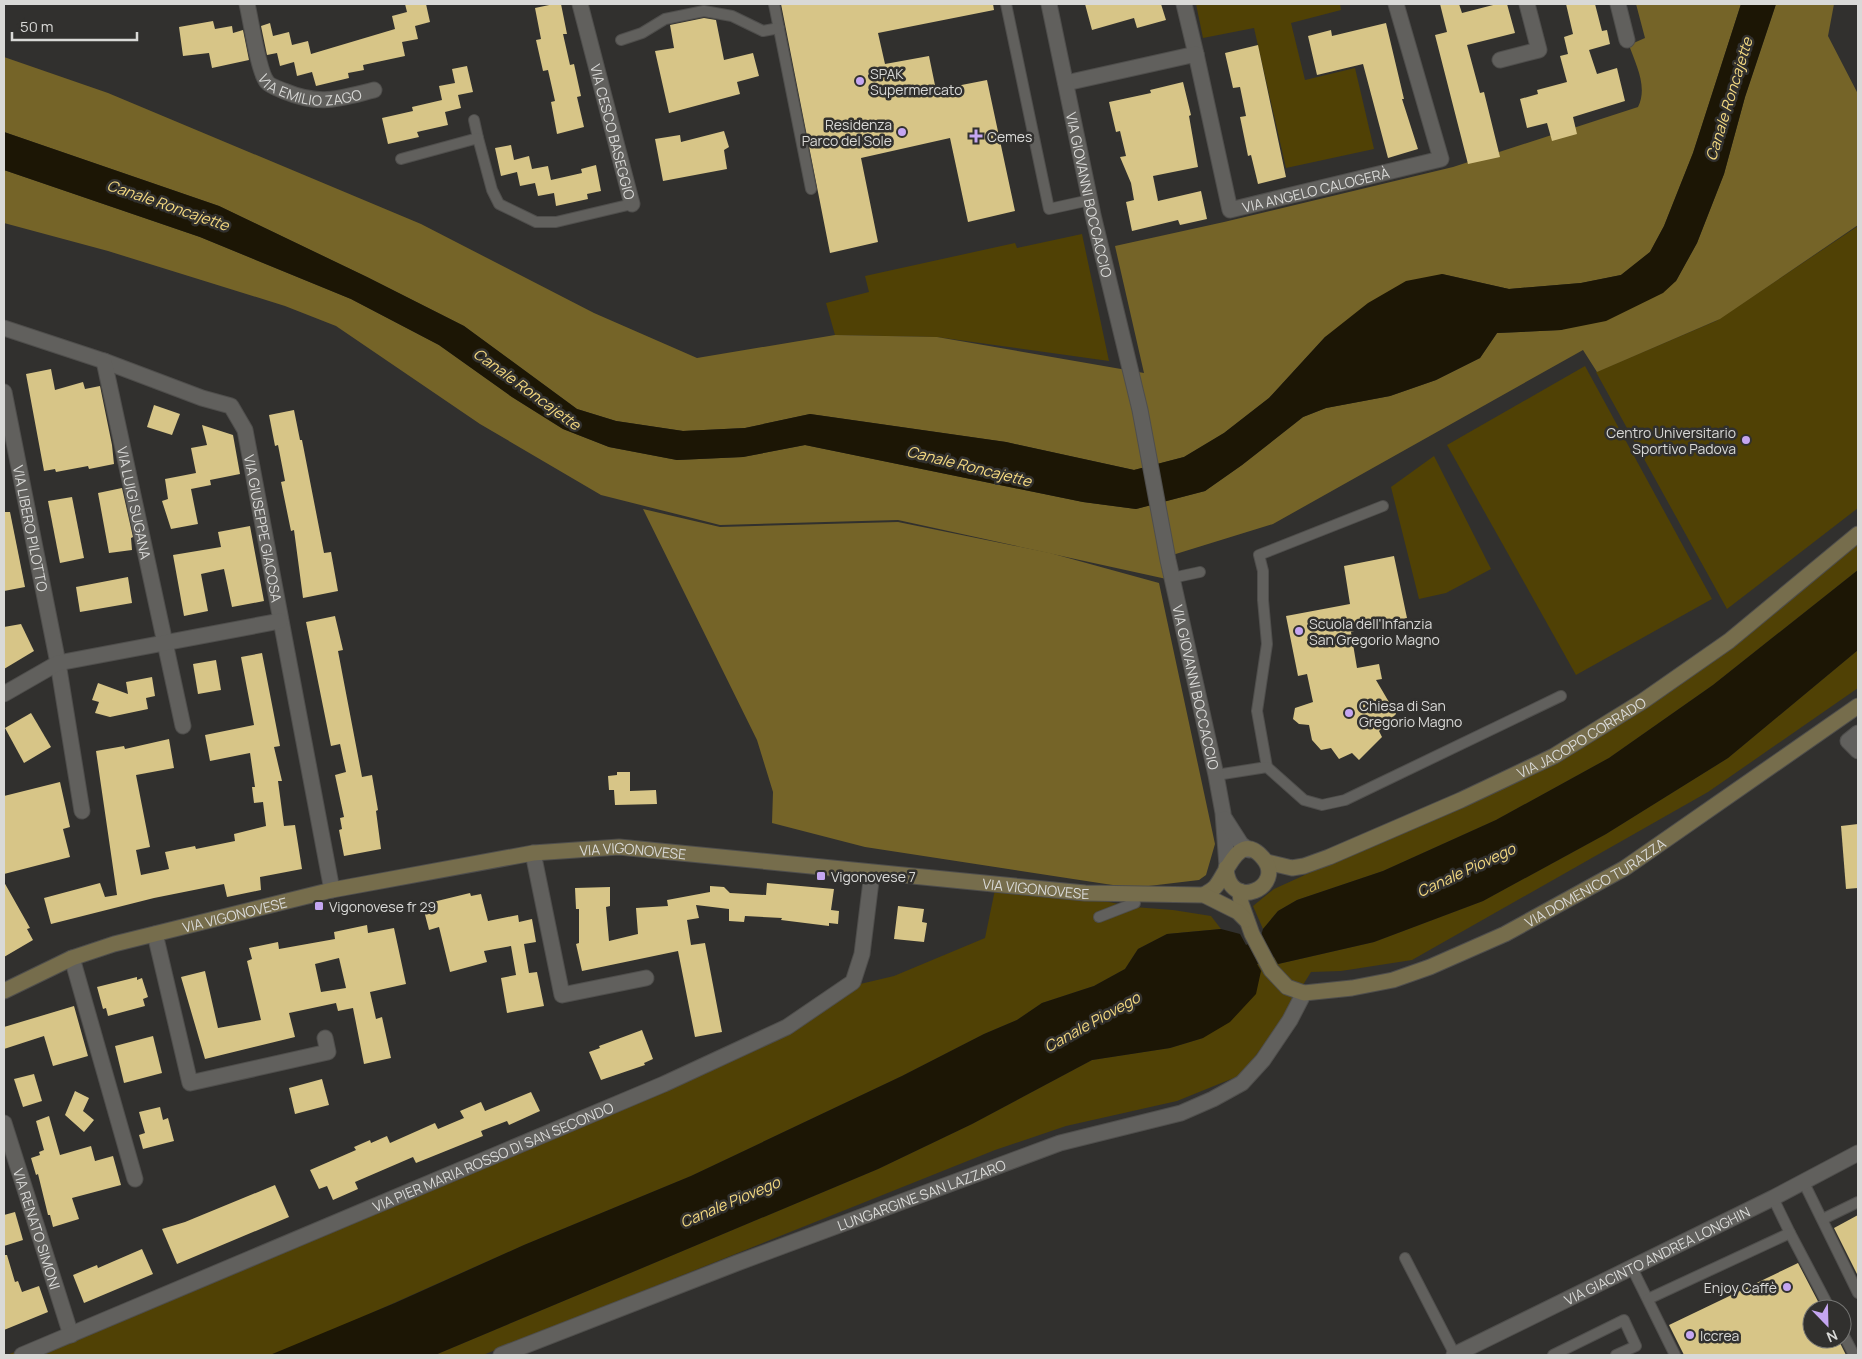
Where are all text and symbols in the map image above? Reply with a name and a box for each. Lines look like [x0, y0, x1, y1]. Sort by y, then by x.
scale bar [12, 10, 138, 42]
text: 50 m [20, 16, 54, 37]
water label: Canale Roncajette [1700, 34, 1758, 163]
street label: VIA CESCO BASEGGIO [587, 62, 640, 202]
place label: SPAK Supermercato [870, 64, 962, 99]
street label: VIA EMILIO ZAGO [254, 70, 364, 109]
marker: SPAK Supermercato [854, 75, 866, 87]
street label: VIA GIOVANNI BOCCACCIO [1062, 110, 1117, 279]
place label: Residenza Parco del Sole [802, 115, 892, 150]
marker: Residenza Parco del Sole [896, 126, 908, 138]
place label: Cemes [987, 127, 1032, 146]
marker: Cemes [969, 129, 983, 143]
street label: VIA ANGELO CALOGERÀ [1240, 162, 1391, 216]
water label: Canale Roncajette [104, 174, 233, 236]
water label: Canale Roncajette [469, 343, 586, 436]
place label: Centro Universitario Sportivo Padova [1606, 423, 1736, 458]
marker: Centro Universitario Sportivo Padova [1740, 434, 1752, 446]
water label: Canale Roncajette [904, 440, 1035, 492]
street label: VIA LUIGI SUGANA [113, 444, 156, 561]
street label: VIA GIUSEPPE GIACOSA [240, 453, 287, 604]
street label: VIA LIBERO PILOTTO [9, 463, 53, 593]
street label: VIA GIOVANNI BOCCACCIO [1169, 603, 1224, 771]
place label: Scuola dell'Infanzia San Gregorio Magno [1309, 614, 1440, 649]
marker: Scuola dell'Infanzia San Gregorio Magno [1293, 625, 1305, 637]
street label: VIA JACOPO CORRADO [1514, 692, 1649, 782]
place label: Chiesa di San Gregorio Magno [1359, 696, 1462, 731]
marker: Chiesa di San Gregorio Magno [1343, 707, 1355, 719]
street label: VIA DOMENICO TURAZZA [1521, 833, 1669, 931]
street label: VIA VIGONOVESE [579, 837, 687, 863]
water label: Canale Piovego [1413, 837, 1520, 902]
place label: Vigonovese 7 [831, 867, 916, 886]
marker: Vigonovese 7 [815, 870, 827, 882]
street label: VIA VIGONOVESE [982, 873, 1089, 903]
street label: VIA VIGONOVESE [180, 892, 289, 936]
place label: Vigonovese fr 29 [329, 897, 436, 916]
marker: Vigonovese fr 29 [313, 900, 325, 912]
water label: Canale Piovego [1040, 986, 1145, 1057]
street label: VIA PIER MARIA ROSSO DI SAN SECONDO [369, 1097, 616, 1216]
street label: LUNGARGINE SAN LAZZARO [834, 1155, 1008, 1234]
street label: VIA RENATO SIMONI [9, 1166, 65, 1292]
water label: Canale Piovego [677, 1171, 784, 1232]
street label: VIA GIACINTO ANDREA LONGHIN [1561, 1201, 1753, 1309]
place label: Enjoy Caffè [1704, 1278, 1777, 1297]
marker: Enjoy Caffè [1781, 1281, 1793, 1293]
north arrow [1802, 1299, 1852, 1349]
place label: Iccrea [1700, 1326, 1739, 1345]
text: N [1824, 1326, 1841, 1347]
marker: Iccrea [1684, 1329, 1696, 1341]

